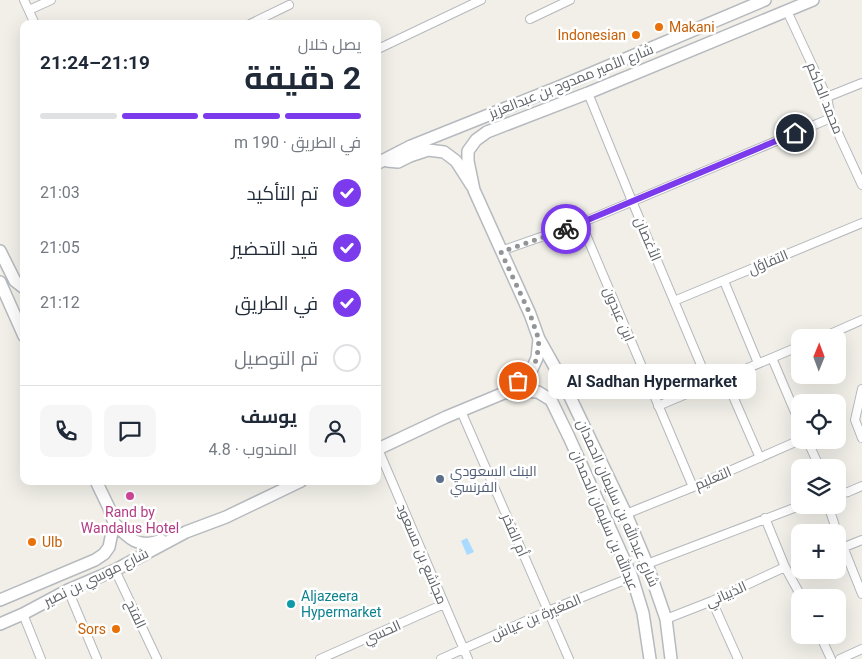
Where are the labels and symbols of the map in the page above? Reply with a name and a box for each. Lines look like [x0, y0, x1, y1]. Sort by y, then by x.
place label: Makani [669, 19, 715, 35]
marker: Makani [653, 21, 665, 33]
place label: Indonesian [557, 27, 626, 43]
marker: Indonesian [630, 29, 642, 41]
street label: شارع الأمير ممدوح بن عبدالعزيز [485, 41, 656, 123]
street label: محمد الحاكم [801, 60, 847, 137]
pin [774, 112, 816, 154]
courier [541, 204, 591, 254]
street label: الأغصان [632, 214, 664, 264]
street label: التفاؤل [746, 246, 791, 278]
street label: ابن عبدون [600, 284, 638, 344]
north arrow [791, 329, 846, 384]
pin [497, 360, 539, 402]
callout: Al Sadhan Hypermarket [548, 364, 756, 398]
street label: شارع عبدالله بن سليمان الحمدان [573, 416, 663, 590]
street label: عبدالله بن سليمان الحمدان [568, 447, 642, 593]
place label: البنك السعودي الفرنسي [450, 463, 537, 498]
street label: التعليم [692, 463, 735, 495]
marker: البنك السعودي الفرنسي [434, 473, 446, 485]
marker: Rand by Wandalus Hotel [124, 490, 136, 502]
street label: مجاشع بن مسعود [393, 502, 450, 607]
place label: Rand by Wandalus Hotel [81, 504, 179, 536]
street label: أم الفخر [497, 510, 532, 560]
place label: Ulb [42, 534, 62, 550]
marker: Ulb [26, 536, 38, 548]
street label: شارع موسي بن نصير [40, 545, 152, 612]
street label: الذبياني [703, 578, 751, 614]
place label: Aljazeera Hypermarket [301, 588, 382, 620]
street label: المغيرة بن عياش [488, 591, 584, 643]
street label: الفتح [122, 597, 149, 631]
marker: Aljazeera Hypermarket [285, 598, 297, 610]
street label: الحسي [361, 617, 404, 650]
place label: Sors [78, 621, 106, 637]
marker: Sors [110, 623, 122, 635]

